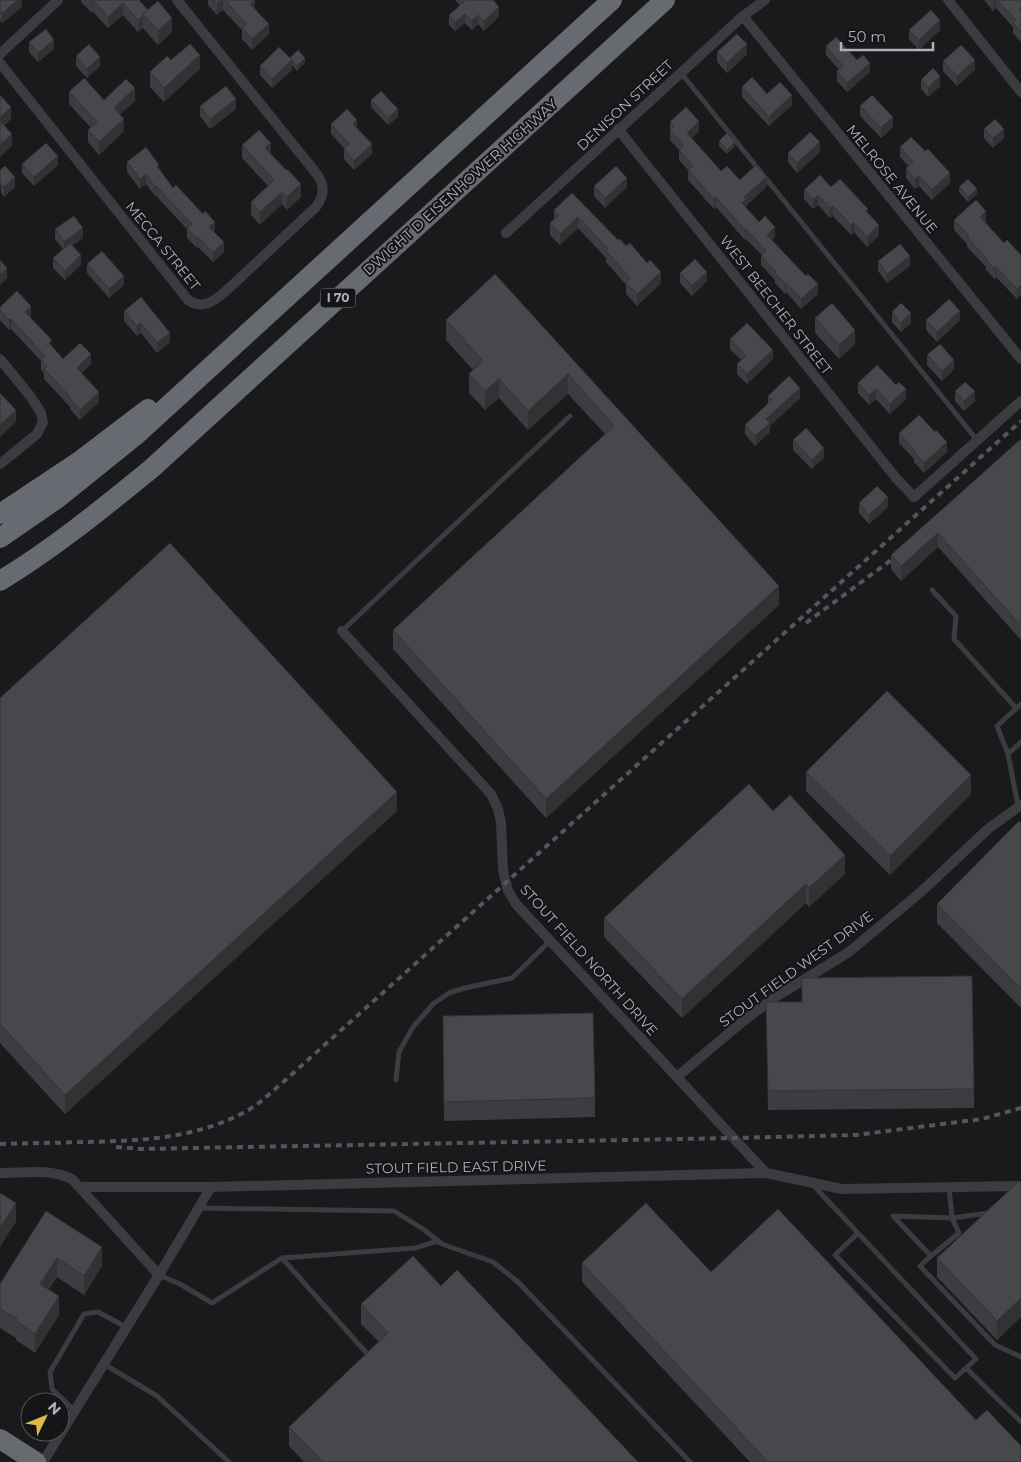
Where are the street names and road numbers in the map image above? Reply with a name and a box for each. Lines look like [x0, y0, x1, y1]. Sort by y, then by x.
street label: DENISON STREET [573, 56, 677, 154]
street label: DWIGHT D EISENHOWER HIGHWAY [359, 95, 561, 279]
street label: MELROSE AVENUE [843, 121, 941, 237]
street label: MECCA STREET [122, 198, 204, 294]
street label: WEST BEECHER STREET [716, 232, 836, 378]
road number: I 70 [320, 288, 356, 308]
street label: STOUT FIELD NORTH DRIVE [516, 881, 662, 1039]
street label: STOUT FIELD WEST DRIVE [715, 907, 877, 1031]
street label: STOUT FIELD EAST DRIVE [365, 1156, 547, 1178]

